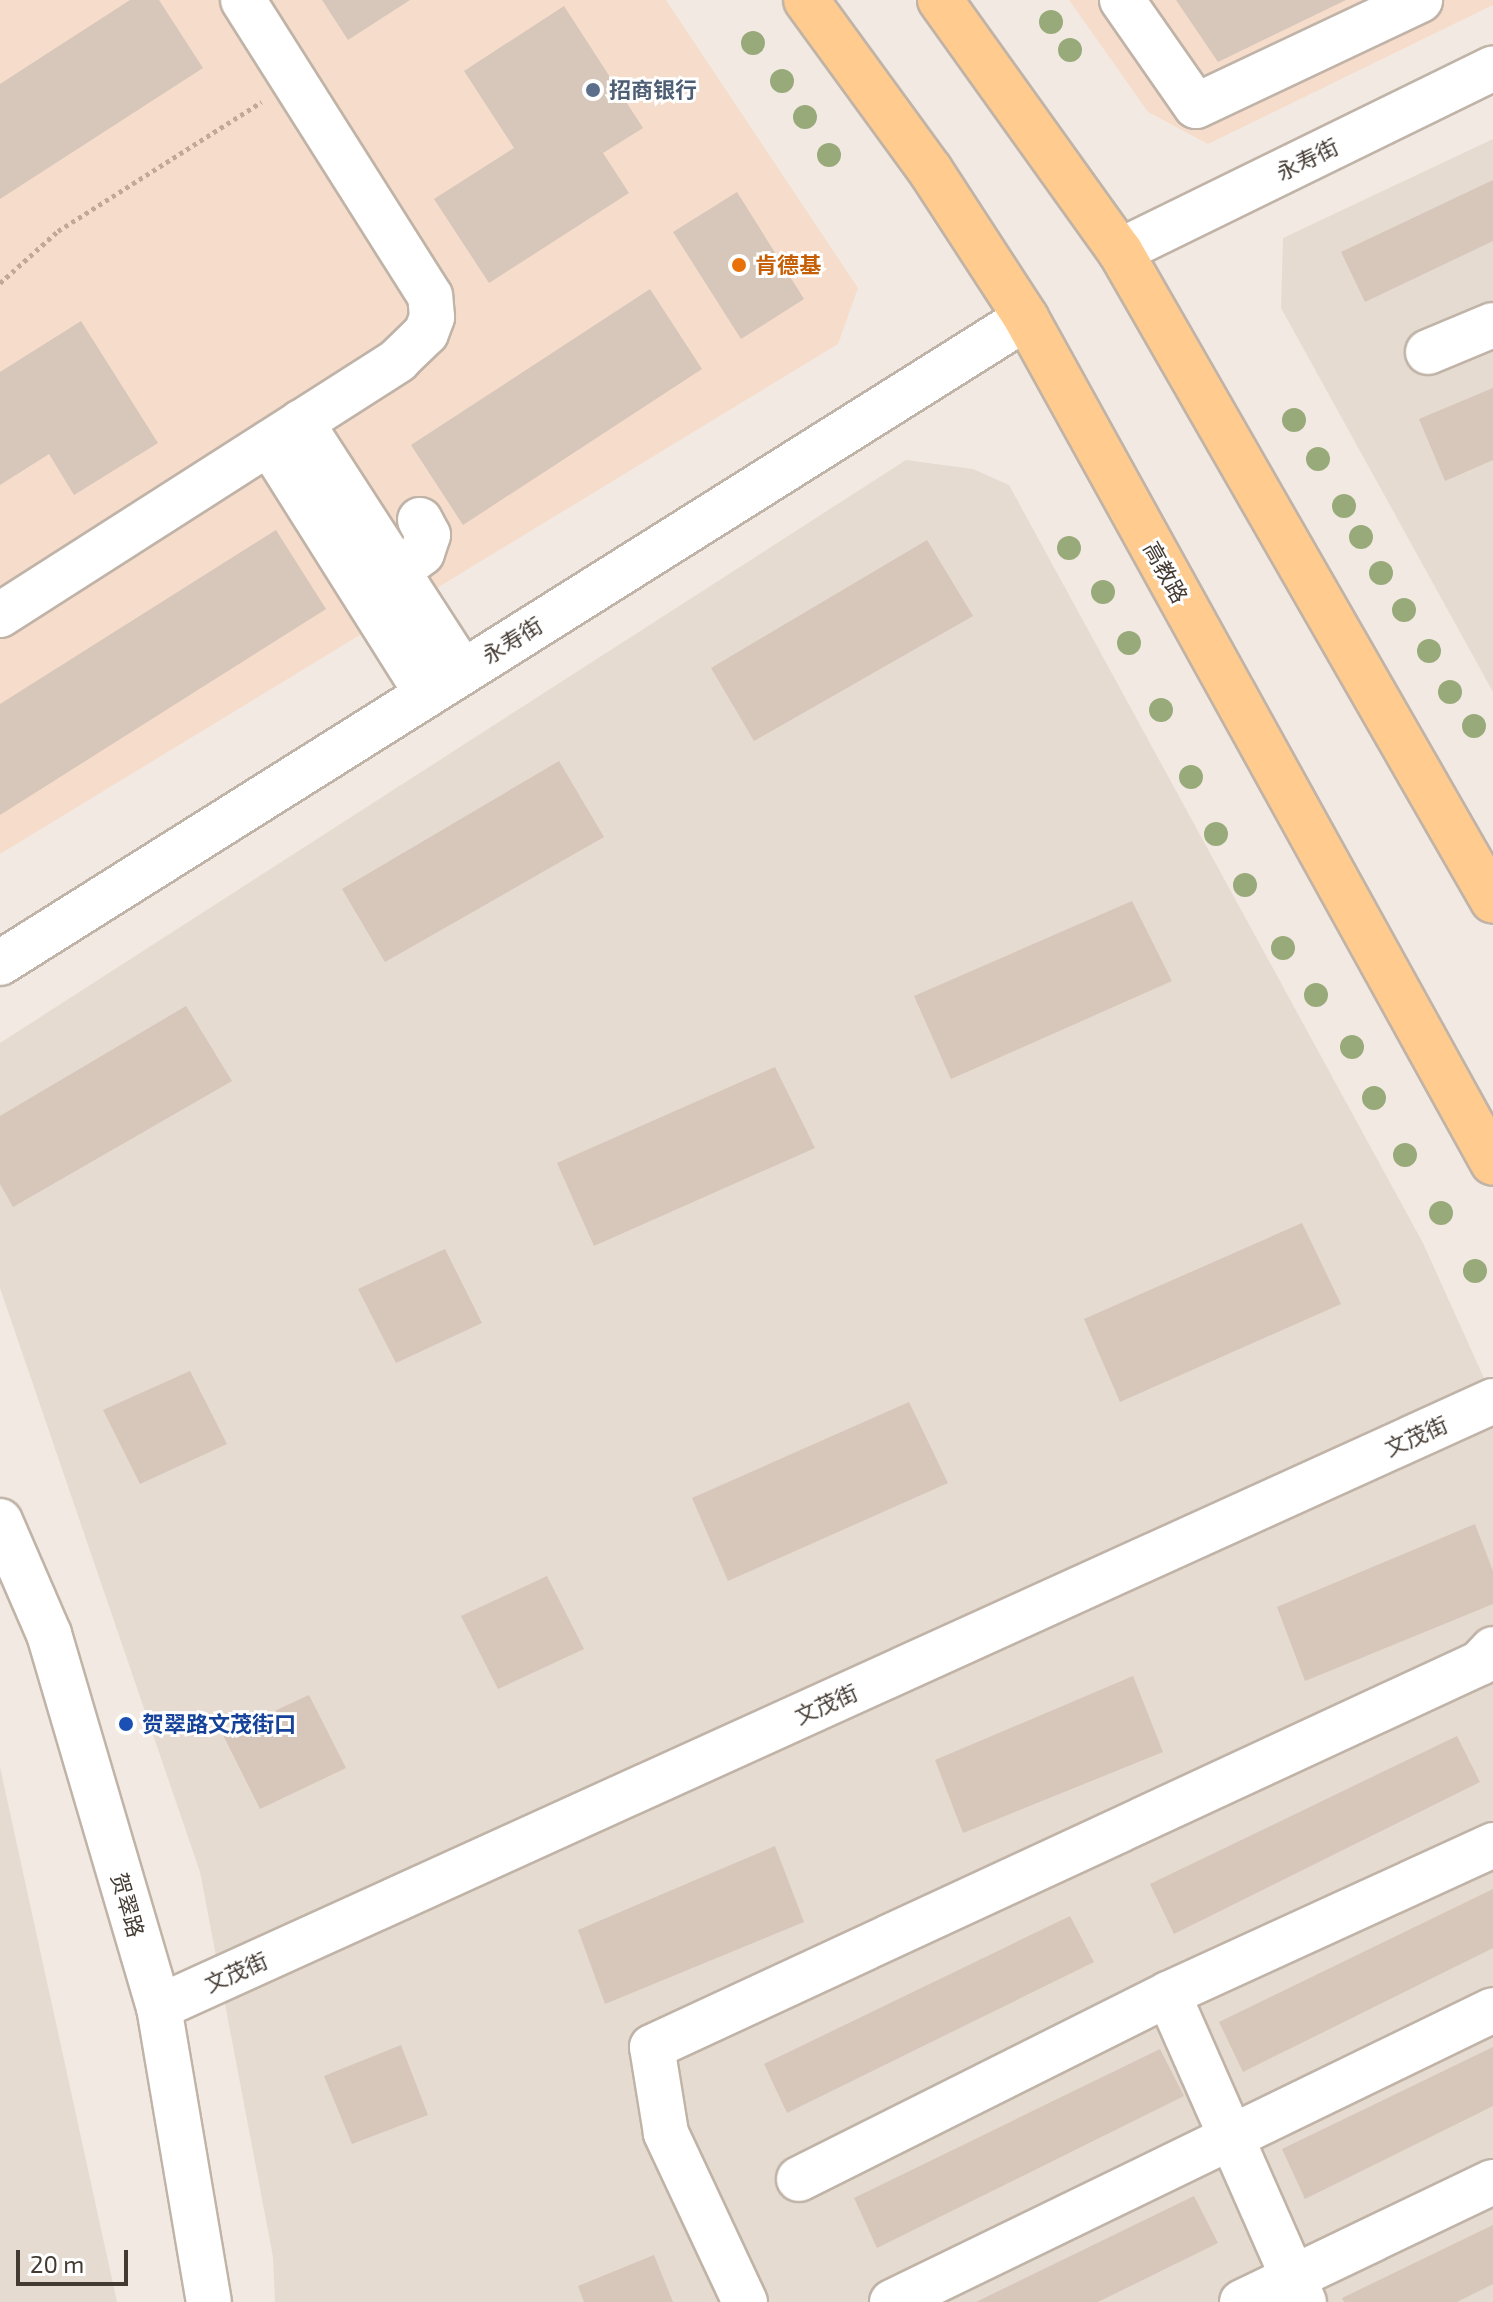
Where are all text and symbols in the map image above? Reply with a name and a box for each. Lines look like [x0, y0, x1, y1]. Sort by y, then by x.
place label: 招商银行 [609, 77, 697, 103]
marker: 招商银行 [584, 81, 602, 99]
street label: 永寿街 [1272, 133, 1342, 185]
place label: 肯德基 [755, 252, 821, 278]
marker: 肯德基 [730, 256, 748, 274]
street label: 高教路 [1138, 537, 1194, 607]
street label: 永寿街 [477, 611, 547, 669]
street label: 文茂街 [1380, 1411, 1452, 1461]
street label: 文茂街 [790, 1679, 862, 1729]
place label: 贺翠路文茂街口 [142, 1711, 296, 1737]
marker: 贺翠路文茂街口 [117, 1715, 135, 1733]
street label: 贺翠路 [106, 1870, 150, 1940]
street label: 文茂街 [200, 1947, 272, 1997]
scale bar [20, 2234, 132, 2284]
text: 20 m [30, 2249, 84, 2278]

